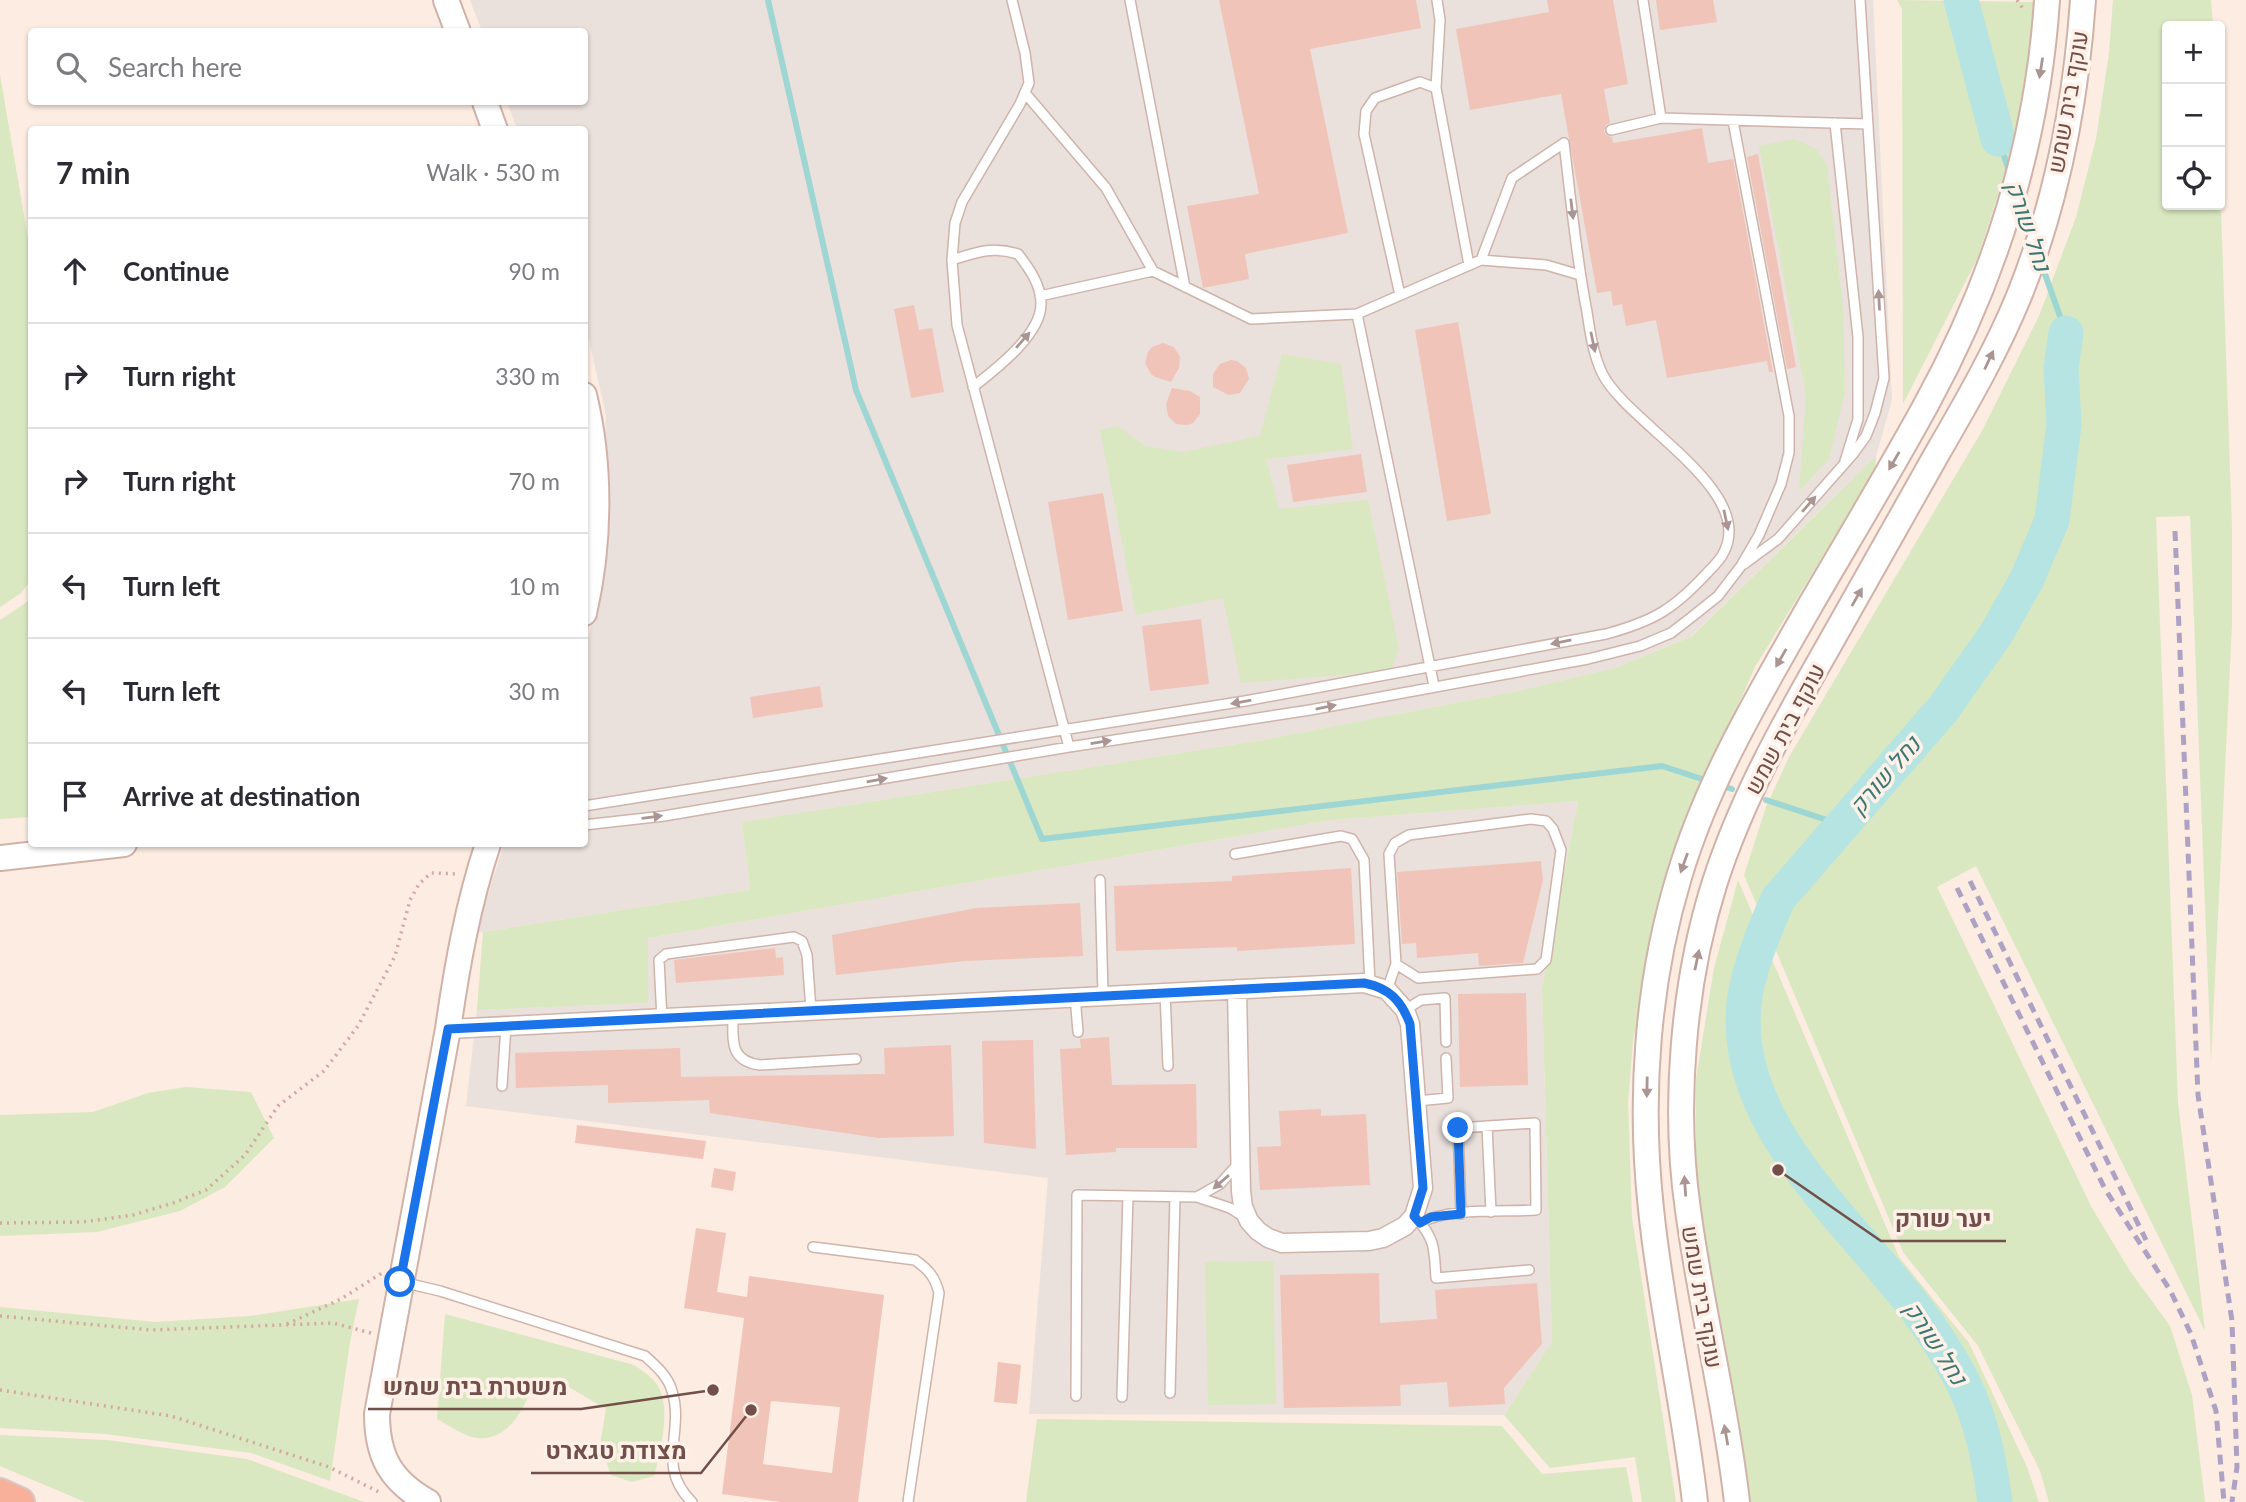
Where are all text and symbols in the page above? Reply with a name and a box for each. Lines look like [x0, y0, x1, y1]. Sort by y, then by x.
map controls [2162, 21, 2225, 210]
button: + [2162, 21, 2225, 84]
search box [28, 28, 588, 105]
street label: עוקף בית שמש [2041, 28, 2093, 175]
icon: search [52, 48, 90, 86]
text: Search here [108, 51, 242, 83]
one-way arrow [2035, 57, 2046, 79]
button: − [2162, 84, 2225, 147]
button: locate [2162, 147, 2225, 210]
text: 7 min [56, 154, 130, 190]
text: Walk · 530 m [426, 158, 560, 186]
water label: נחל שורק [2000, 176, 2059, 277]
one-way arrow [1566, 199, 1577, 221]
icon: ahead [56, 252, 94, 290]
text: Continue [123, 255, 229, 287]
text: 90 m [509, 257, 560, 285]
one-way arrow [1873, 289, 1884, 311]
one-way arrow [1587, 331, 1598, 353]
one-way arrow [1015, 332, 1030, 349]
one-way arrow [1983, 350, 1995, 370]
icon: right [56, 357, 94, 395]
text: Turn right [123, 360, 236, 392]
text: 330 m [495, 362, 560, 390]
one-way arrow [1888, 451, 1900, 470]
icon: right [56, 462, 94, 500]
text: Turn right [123, 465, 236, 497]
text: 70 m [509, 467, 560, 495]
one-way arrow [1801, 495, 1817, 513]
one-way arrow [1721, 509, 1732, 531]
icon: left [56, 567, 94, 605]
text: Turn left [123, 570, 220, 602]
text: 10 m [509, 572, 560, 600]
one-way arrow [1851, 587, 1863, 606]
one-way arrow [1550, 637, 1572, 648]
one-way arrow [1774, 648, 1787, 667]
street label: עוקף בית שמש [1738, 658, 1830, 799]
icon: left [56, 672, 94, 710]
text: Turn left [123, 675, 220, 707]
text: 30 m [509, 677, 560, 705]
one-way arrow [1230, 697, 1252, 708]
one-way arrow [1315, 702, 1337, 713]
water label: נחל שורק [1842, 728, 1927, 820]
one-way arrow [1090, 736, 1112, 747]
one-way arrow [866, 774, 888, 785]
icon: arrive [56, 777, 94, 815]
text: Arrive at destination [123, 780, 360, 812]
one-way arrow [641, 812, 663, 823]
one-way arrow [1678, 853, 1689, 874]
one-way arrow [1691, 949, 1702, 971]
one-way arrow [1641, 1076, 1652, 1098]
route end [1442, 1112, 1473, 1143]
one-way arrow [1212, 1174, 1230, 1190]
one-way arrow [1680, 1175, 1691, 1197]
callout: יער שורק [1881, 1196, 2006, 1241]
text: יער שורק [1895, 1203, 1991, 1232]
street label: עוקף בית שמש [1677, 1223, 1729, 1370]
route start [384, 1266, 415, 1297]
water label: נחל שורק [1898, 1295, 1975, 1391]
callout: משטרת בית שמש [368, 1364, 581, 1409]
text: משטרת בית שמש [383, 1371, 567, 1400]
one-way arrow [1720, 1424, 1731, 1446]
callout: מצודת טגארט [531, 1428, 701, 1473]
text: מצודת טגארט [545, 1435, 687, 1464]

